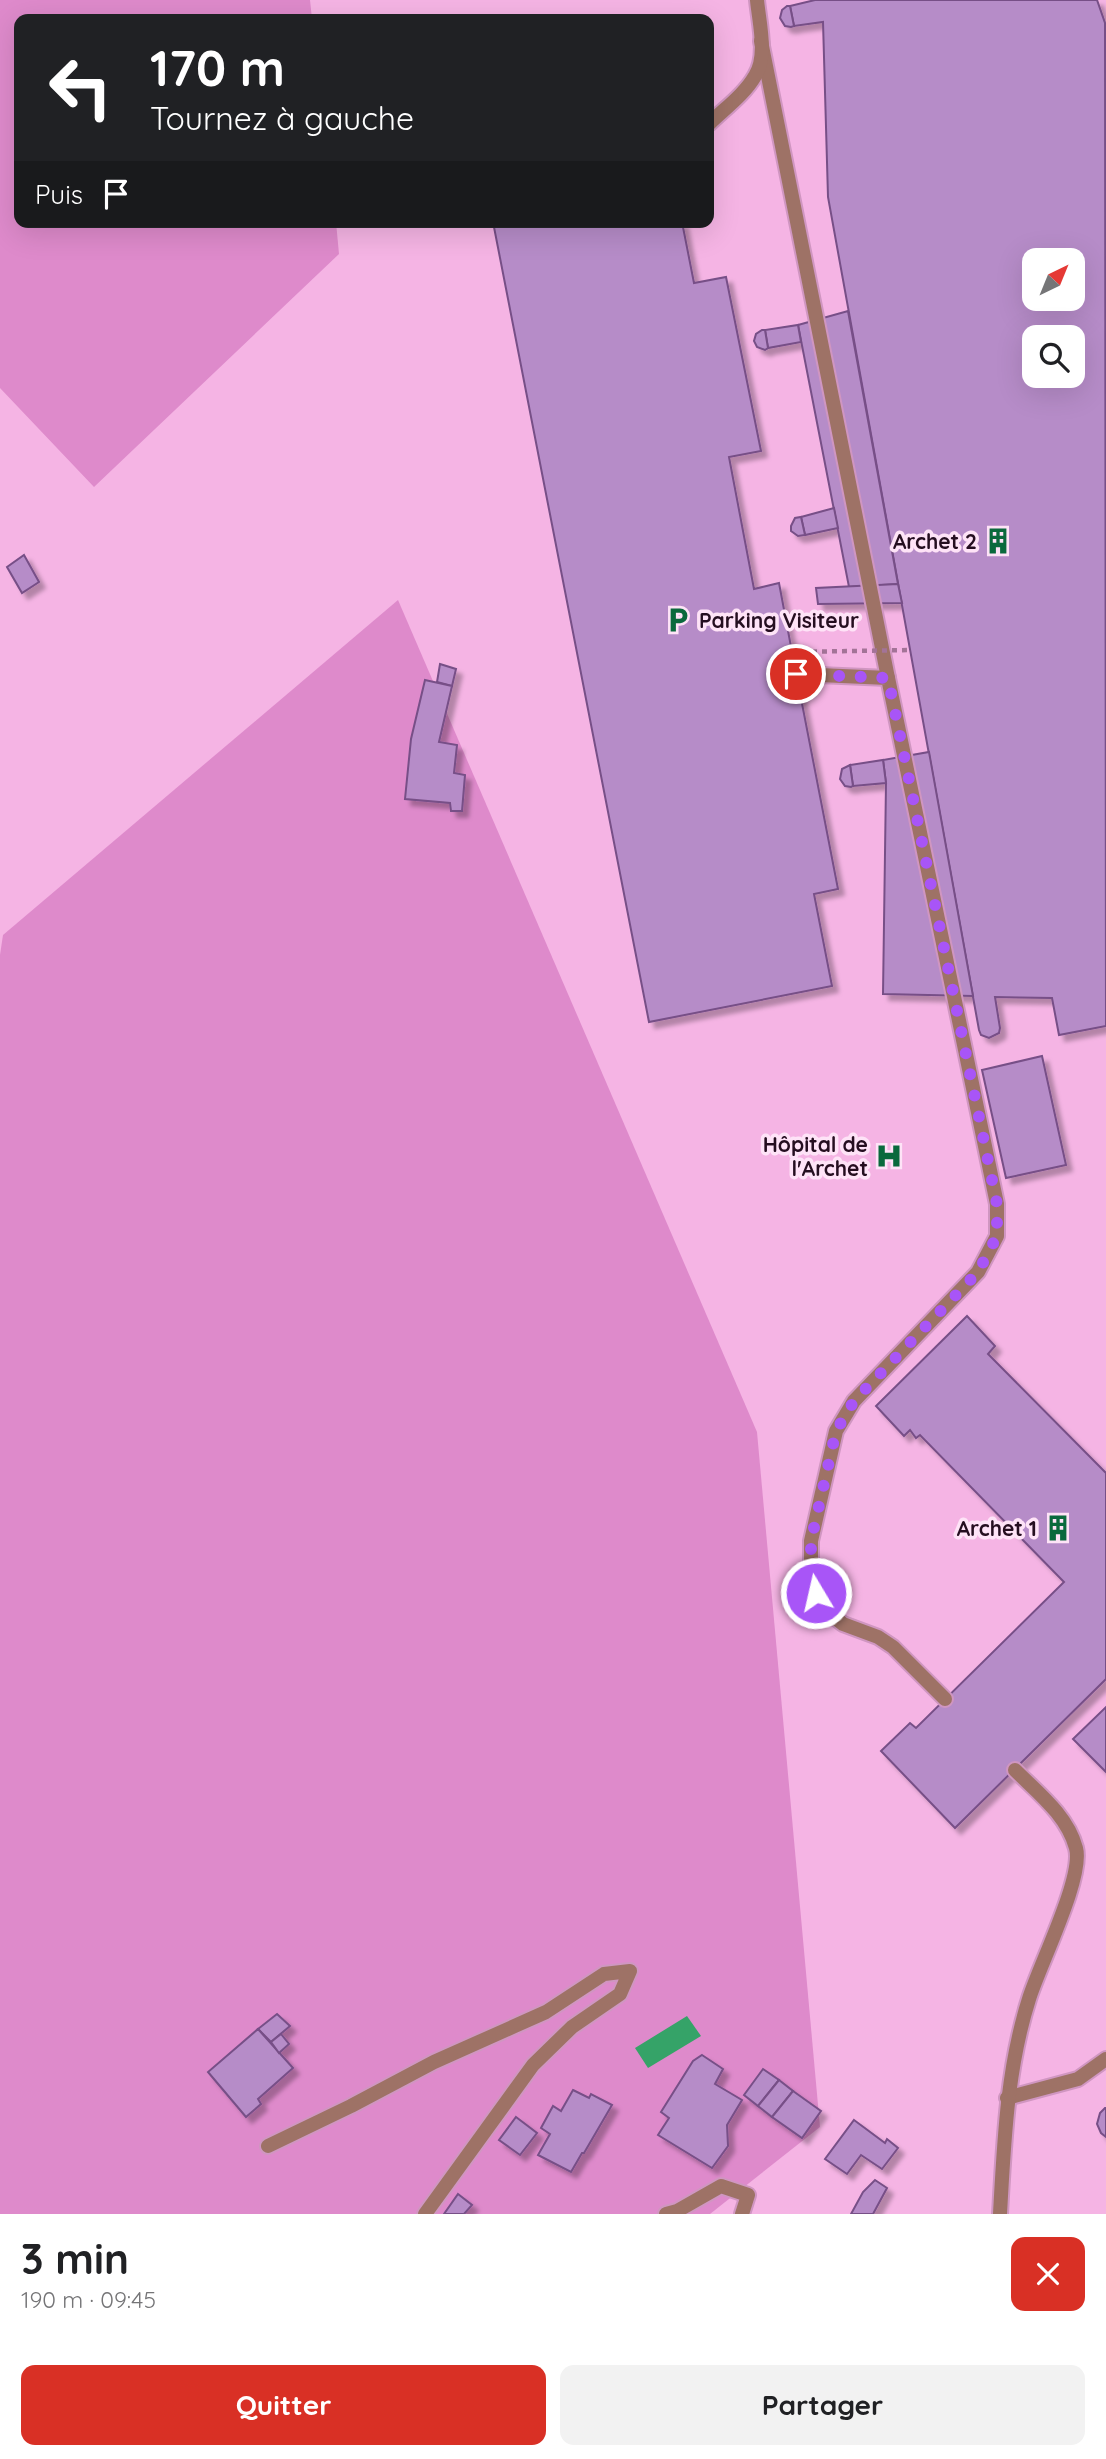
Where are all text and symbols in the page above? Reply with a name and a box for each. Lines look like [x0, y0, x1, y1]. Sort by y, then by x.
text: 170 m [150, 37, 285, 98]
icon: left [35, 42, 126, 133]
text: Tournez à gauche [150, 98, 414, 138]
icon: arrive [97, 175, 135, 213]
text: Puis [35, 178, 83, 211]
north arrow [1022, 248, 1085, 312]
map controls [1022, 248, 1085, 388]
button: search [1022, 325, 1085, 388]
building icon: Archet 2 [983, 526, 1013, 556]
place label: Archet 2 [893, 528, 977, 554]
parking icon: Parking Visiteur [663, 605, 693, 635]
place label: Parking Visiteur [699, 607, 859, 633]
pin [766, 644, 826, 704]
icon: arrive [777, 655, 815, 693]
place label: Hôpital de l'Archet [763, 1131, 868, 1181]
hospital icon: Hôpital de l'Archet [874, 1141, 904, 1171]
building icon: Archet 1 [1043, 1513, 1073, 1543]
place label: Archet 1 [957, 1515, 1037, 1541]
position arrow [779, 1556, 853, 1630]
text: 3 min [21, 2232, 129, 2285]
button: close [1011, 2237, 1085, 2311]
text: 190 m · 09:45 [21, 2285, 156, 2314]
button: Quitter [21, 2365, 546, 2445]
button: Partager [560, 2365, 1085, 2445]

